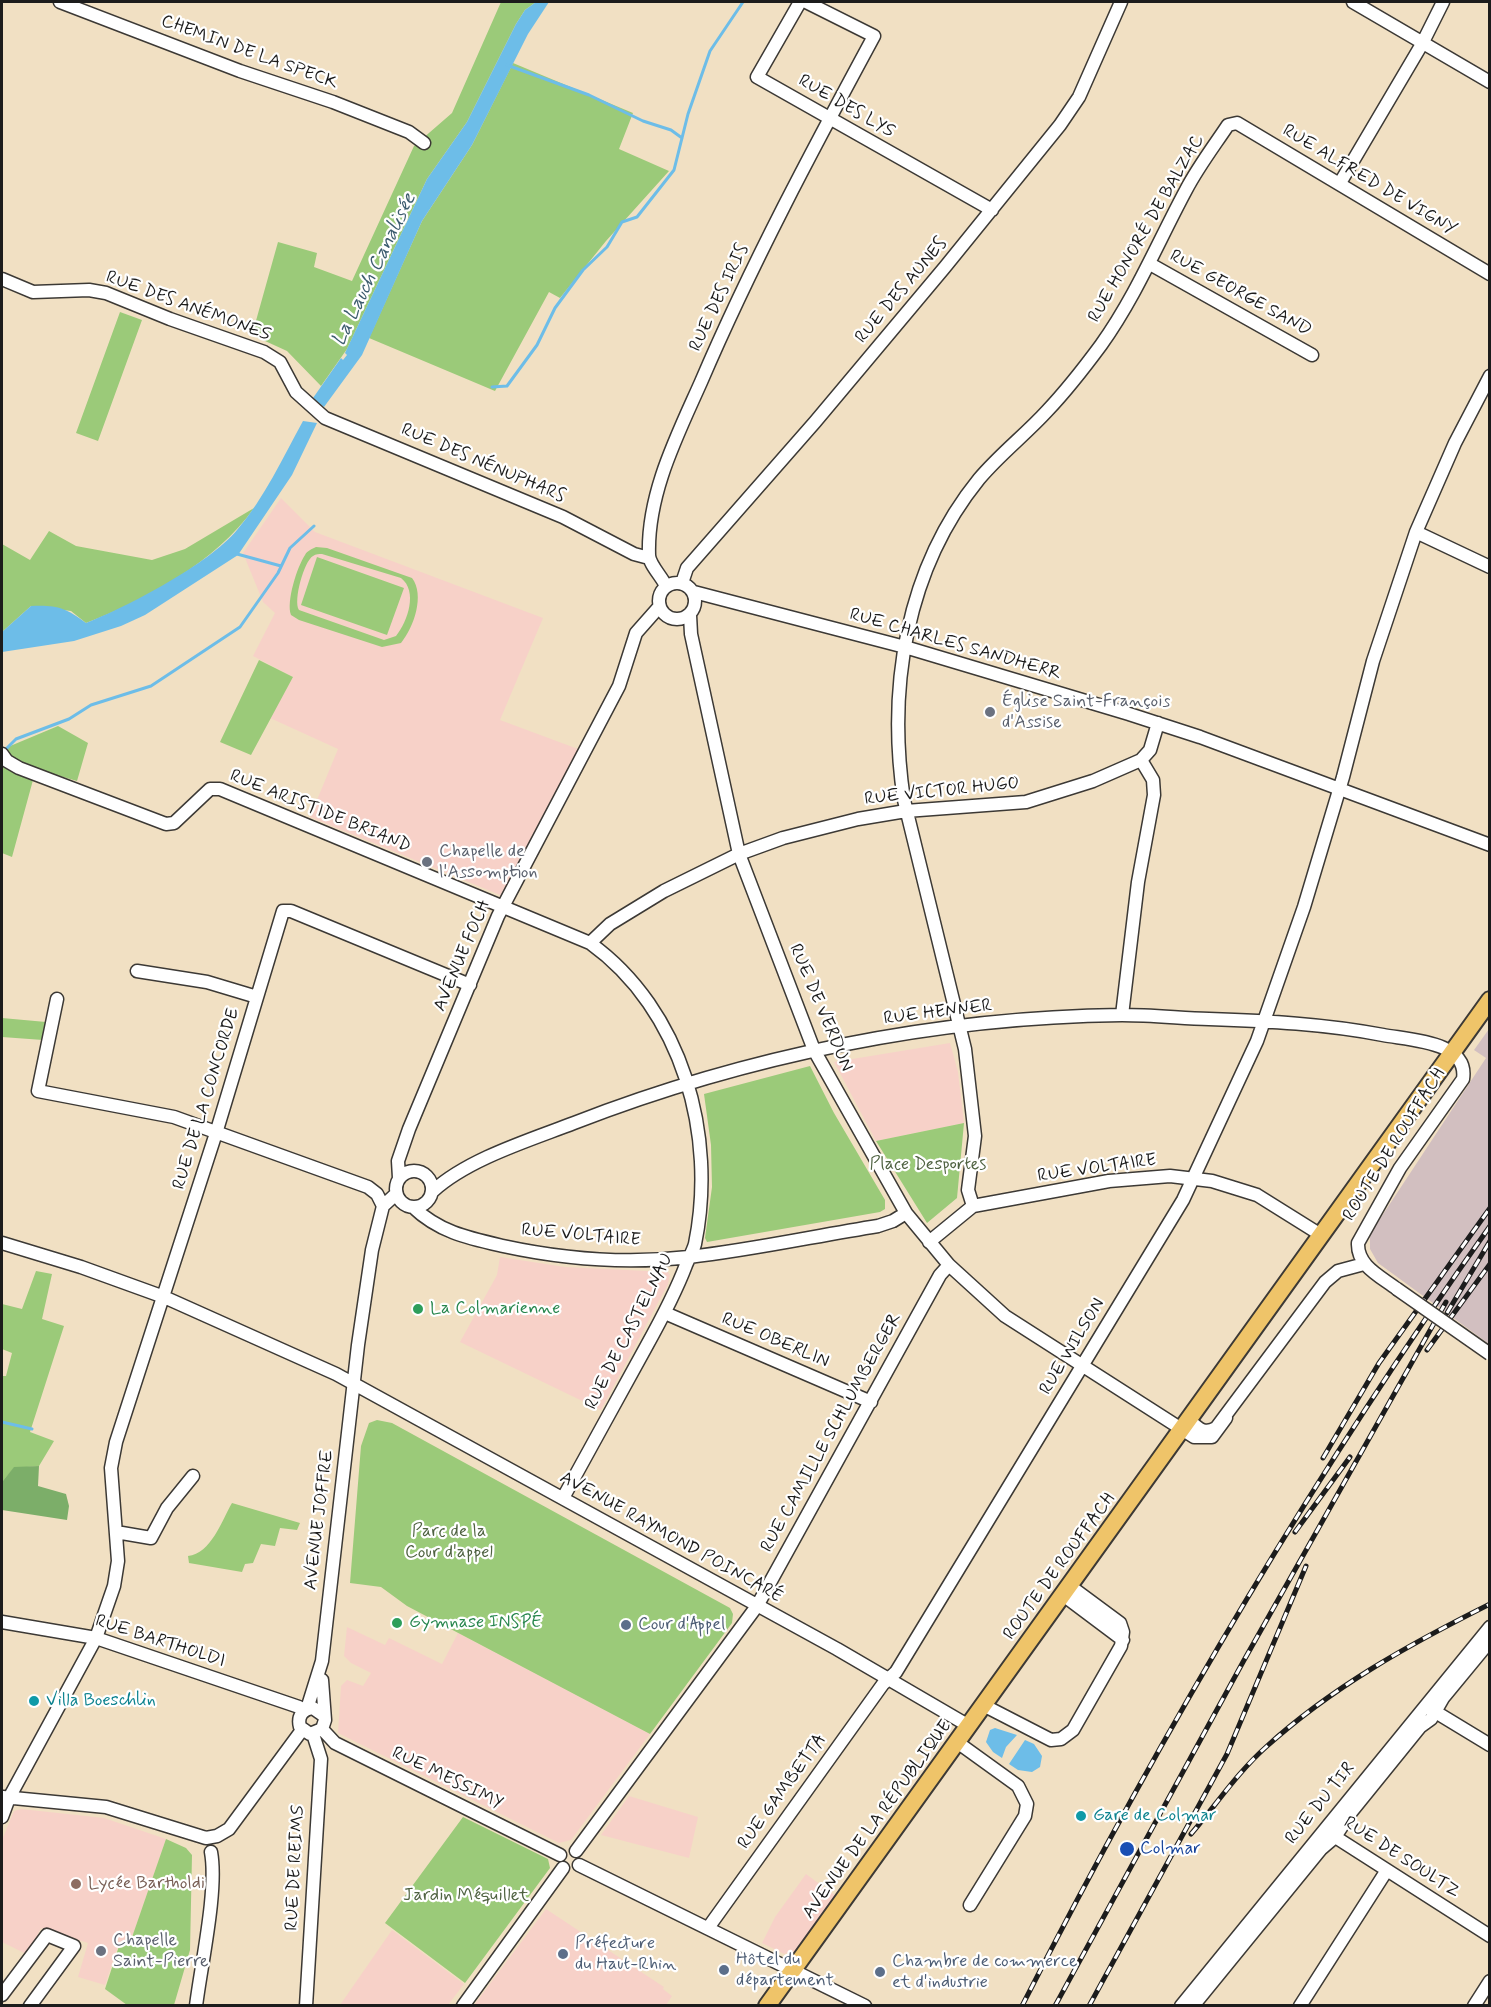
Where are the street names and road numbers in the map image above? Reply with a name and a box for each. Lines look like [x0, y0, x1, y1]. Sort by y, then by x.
street label: CHEMIN DE LA SPECK [158, 11, 340, 95]
street label: RUE DES LYS [794, 71, 898, 143]
street label: RUE ALFRED DE VIGNY [1278, 120, 1460, 242]
street label: RUE HONORÉ DE BALZAC [1084, 131, 1210, 327]
street label: RUE DES AUNES [851, 234, 953, 348]
street label: RUE DES IRIS [686, 241, 754, 355]
street label: RUE GEORGE SAND [1165, 246, 1315, 342]
street label: RUE DES ANÉMONES [103, 267, 273, 347]
street label: RUE DES NÉNUPHARS [398, 420, 568, 508]
street label: RUE CHARLES SANDHERR [847, 604, 1063, 686]
street label: RUE ARISTIDE BRIAND [226, 766, 414, 858]
street label: RUE VICTOR HUGO [863, 773, 1021, 811]
street label: AVENUE FOCH [430, 897, 496, 1015]
street label: RUE DE VERDUN [783, 941, 857, 1075]
street label: RUE HENNER [882, 996, 994, 1030]
street label: RUE DE LA CONCORDE [169, 1006, 245, 1192]
street label: ROUTE DE ROUFFACH [1339, 1065, 1451, 1225]
street label: RUE VOLTAIRE [1036, 1150, 1158, 1188]
street label: RUE VOLTAIRE [520, 1220, 642, 1252]
street label: RUE DE CASTELNAU [581, 1250, 679, 1414]
street label: RUE WILSON [1036, 1295, 1110, 1399]
street label: RUE OBERLIN [718, 1309, 832, 1373]
street label: RUE CAMILLE SCHLUMBERGER [757, 1310, 907, 1556]
street label: AVENUE JOFFRE [301, 1449, 339, 1591]
street label: AVENUE RAYMOND POINCARÉ [556, 1467, 786, 1609]
street label: ROUTE DE ROUFFACH [999, 1489, 1121, 1645]
street label: RUE BARTHOLDI [92, 1611, 228, 1673]
street label: AVENUE DE LA RÉPUBLIQUE [799, 1716, 957, 1924]
street label: RUE GAMBETTA [734, 1730, 832, 1854]
street label: RUE MESSIMY [388, 1743, 506, 1815]
street label: RUE DU TIR [1282, 1759, 1360, 1849]
street label: RUE DE REIMS [282, 1805, 310, 1931]
street label: RUE DE SOULTZ [1339, 1812, 1463, 1904]

